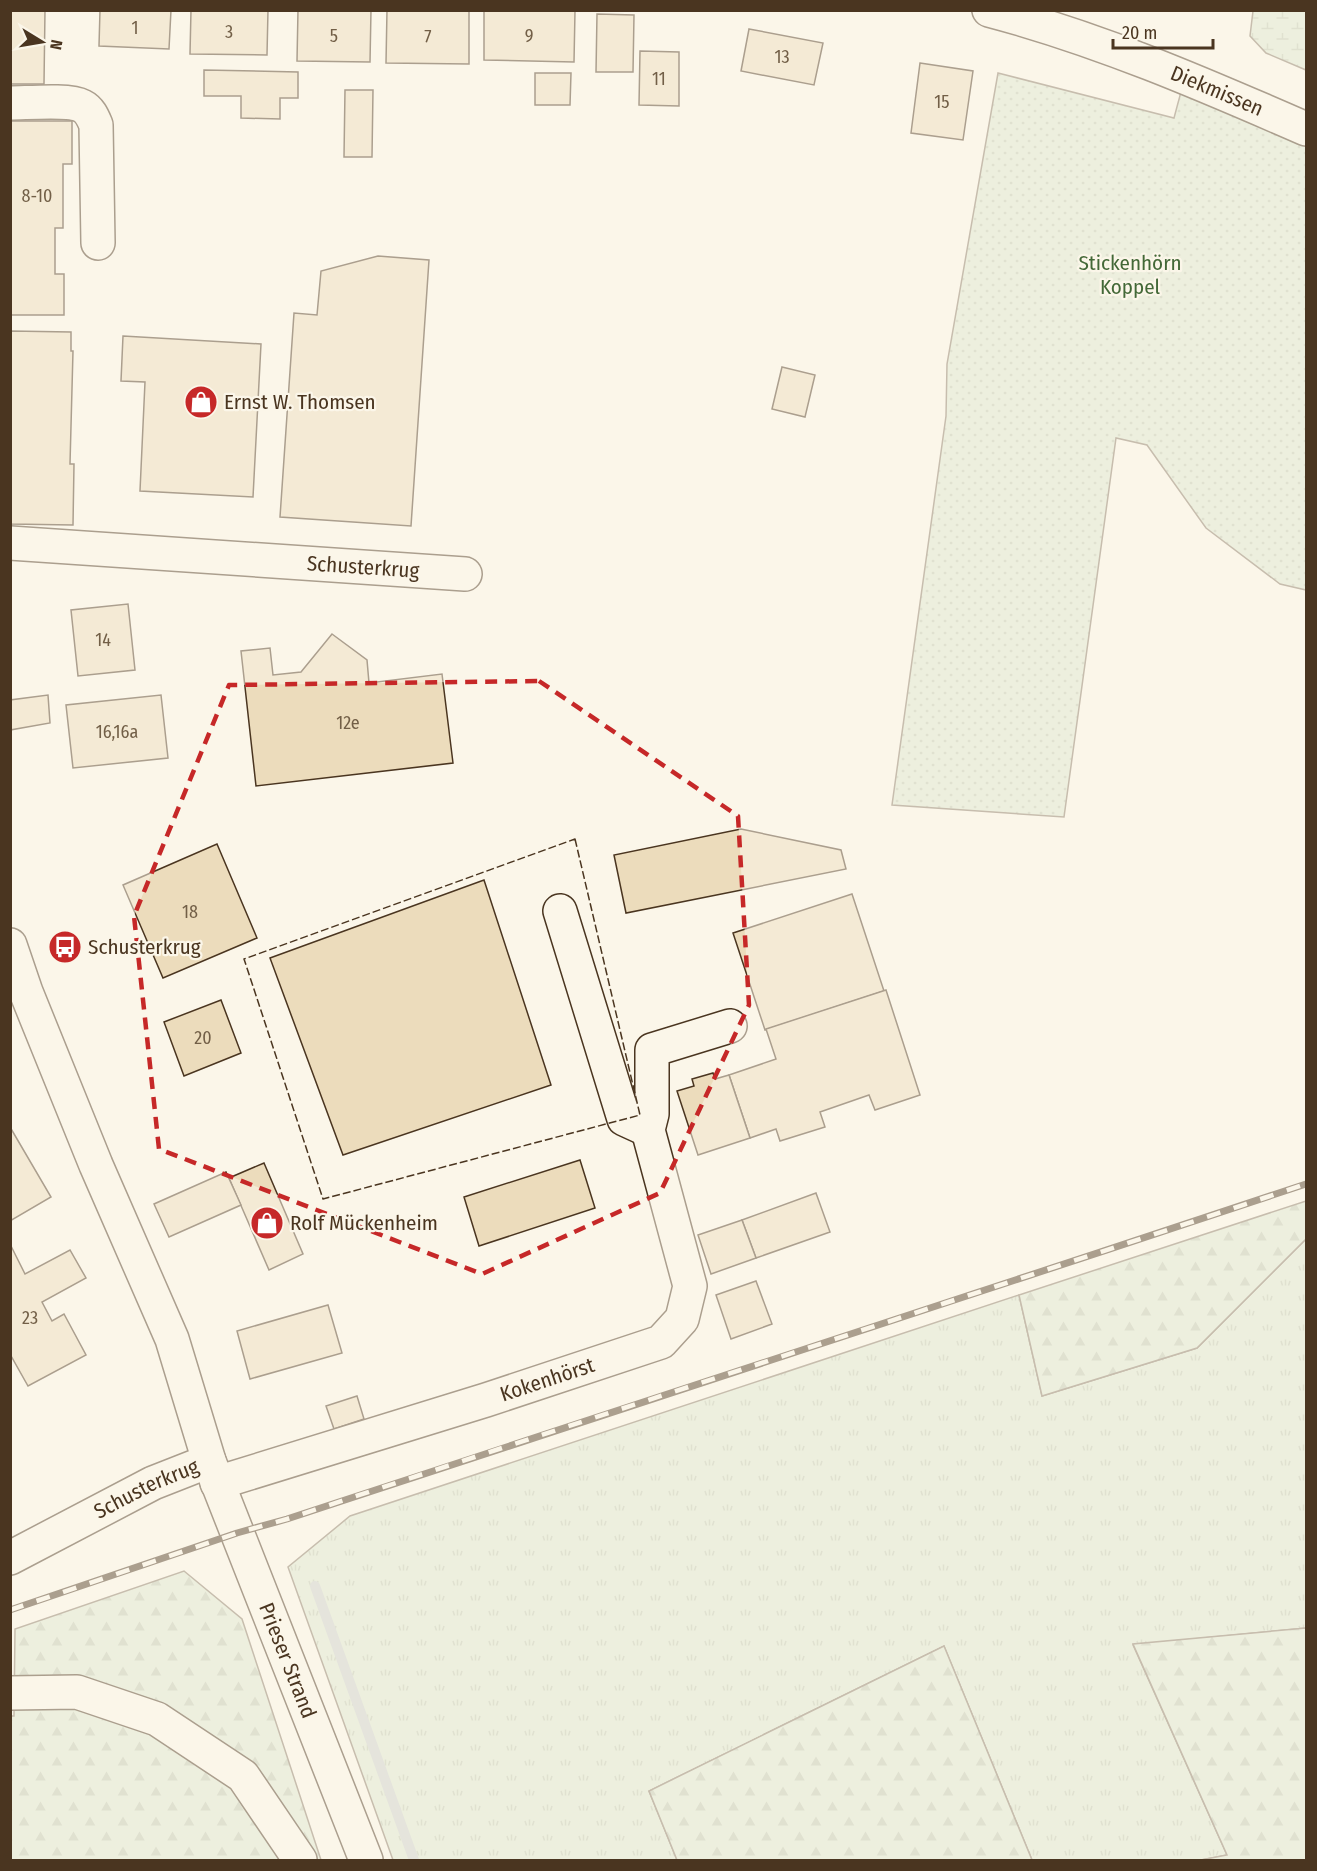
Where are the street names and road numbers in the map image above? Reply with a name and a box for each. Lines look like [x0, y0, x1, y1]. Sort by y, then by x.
street label: Diekmissen [1167, 60, 1267, 122]
street label: Schusterkrug [306, 550, 420, 584]
street label: Kokenhörst [497, 1352, 598, 1407]
street label: Schusterkrug [90, 1453, 202, 1525]
street label: Prieser Strand [253, 1599, 322, 1722]

